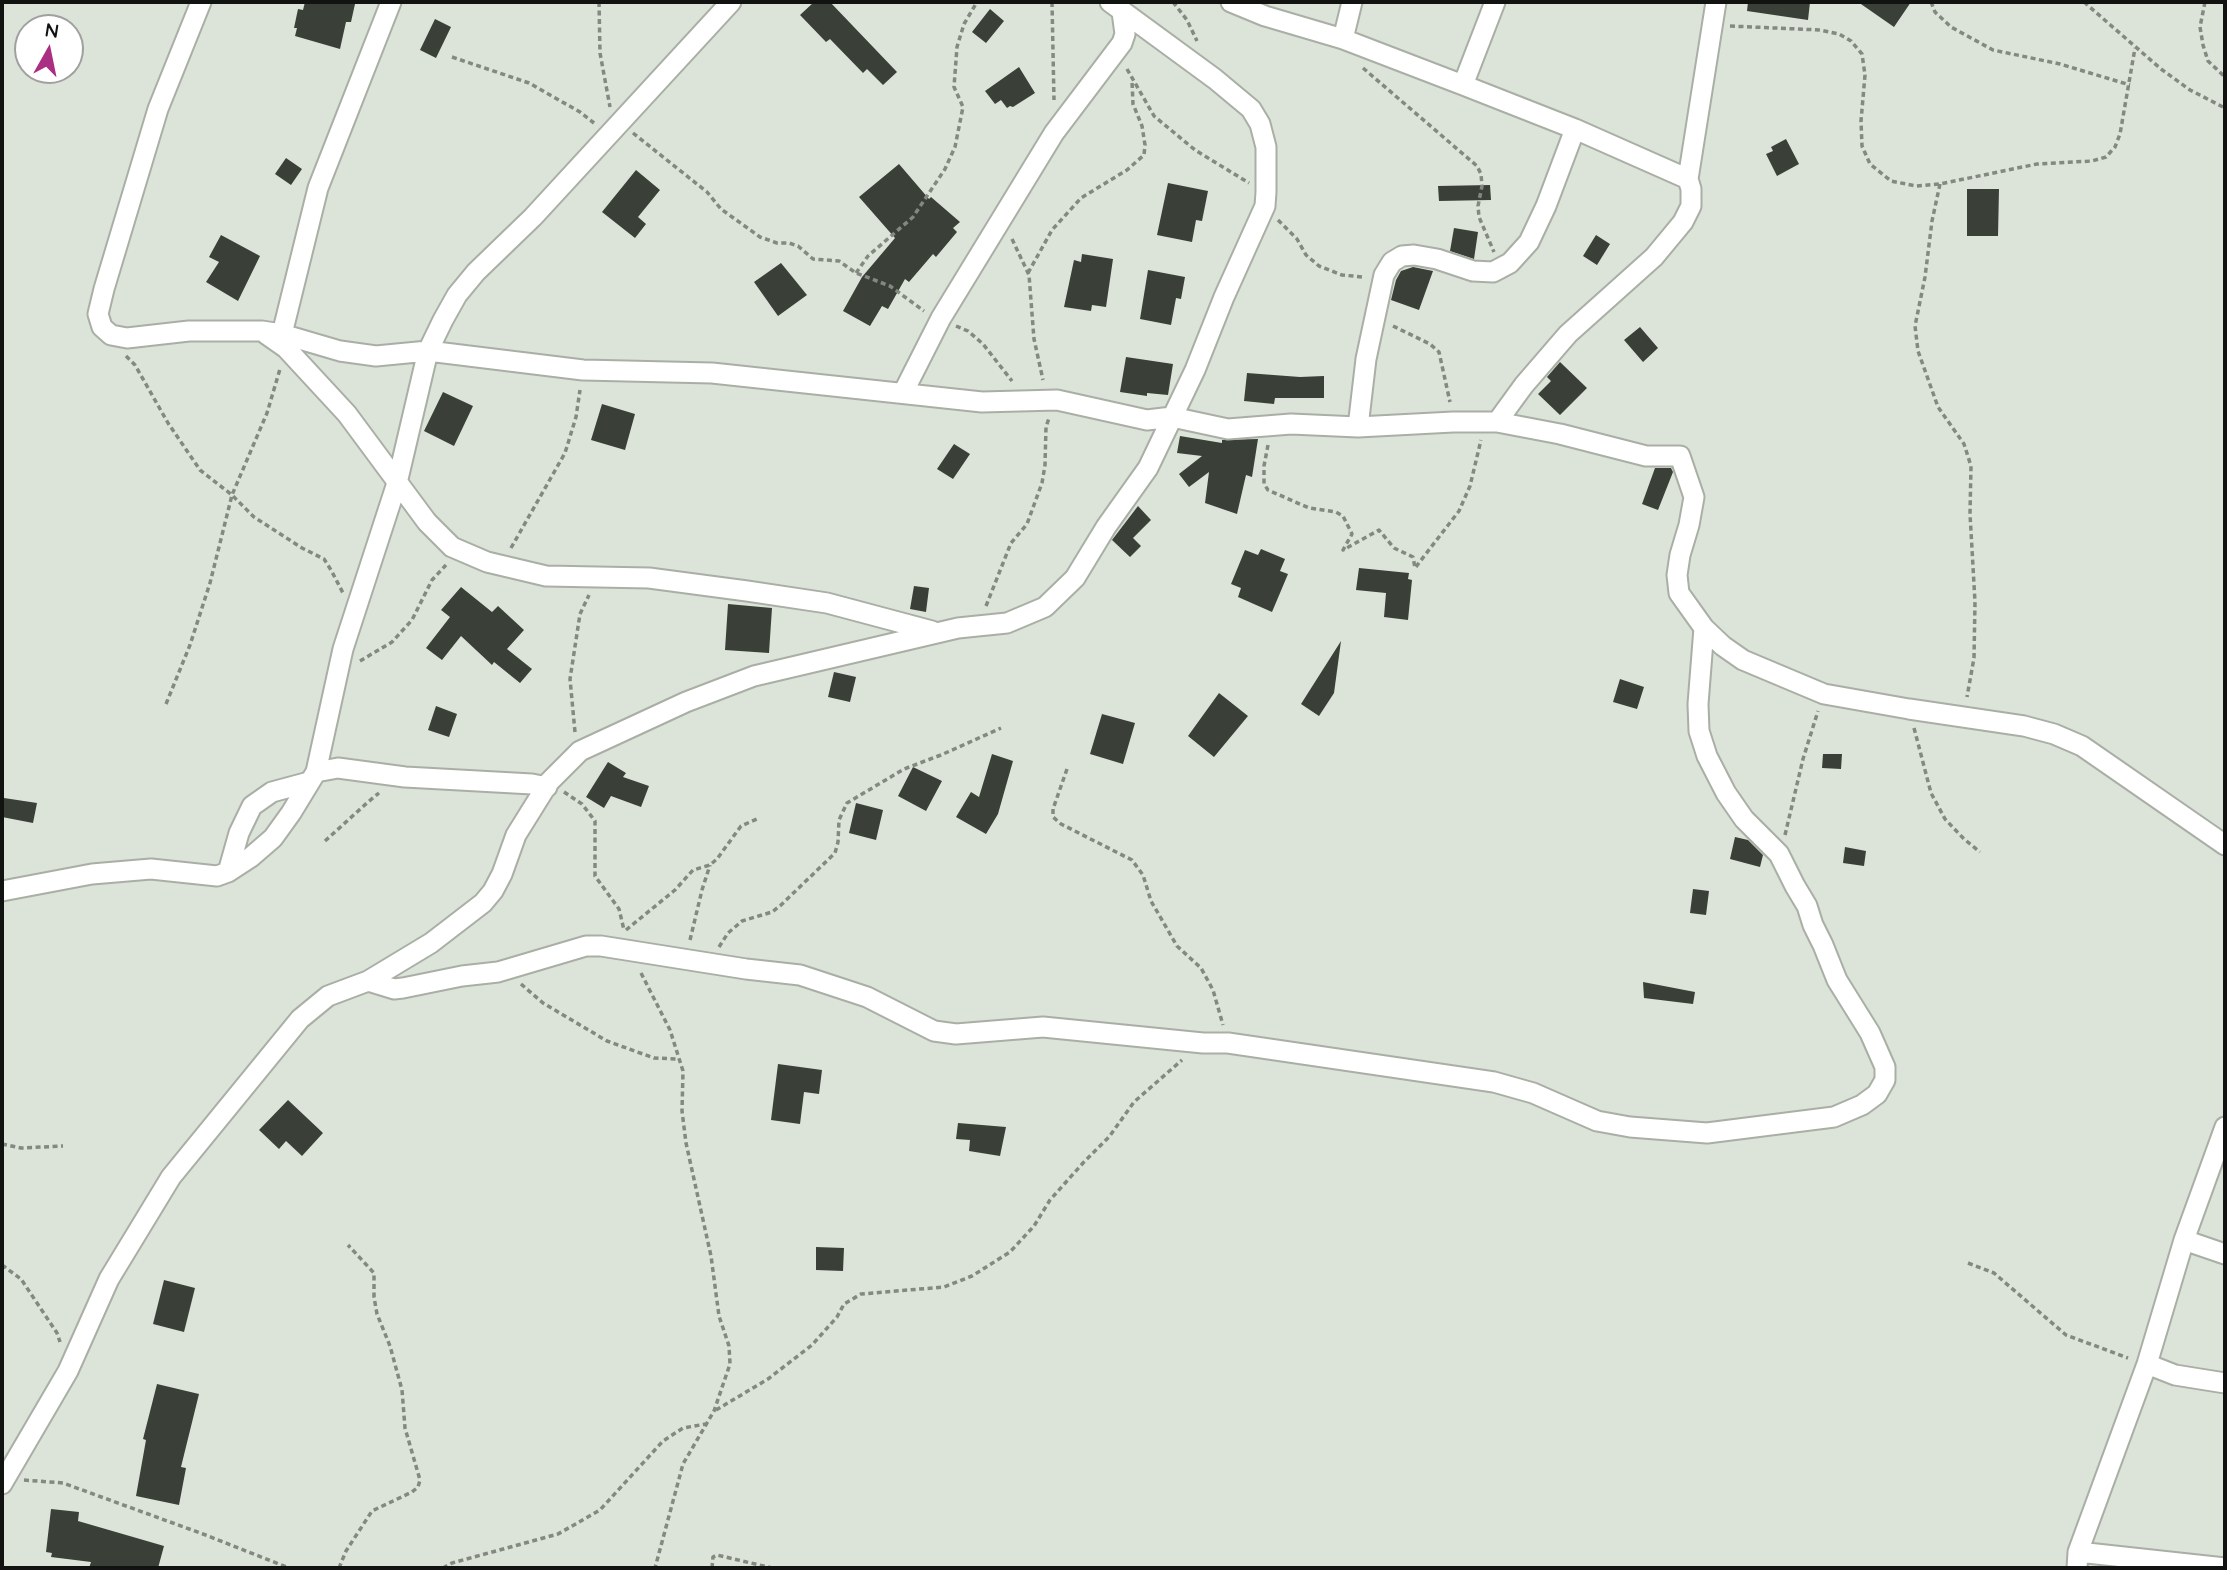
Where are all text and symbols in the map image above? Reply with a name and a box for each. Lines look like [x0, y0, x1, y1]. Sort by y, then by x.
north arrow [14, 14, 84, 84]
text: N [43, 17, 61, 43]

